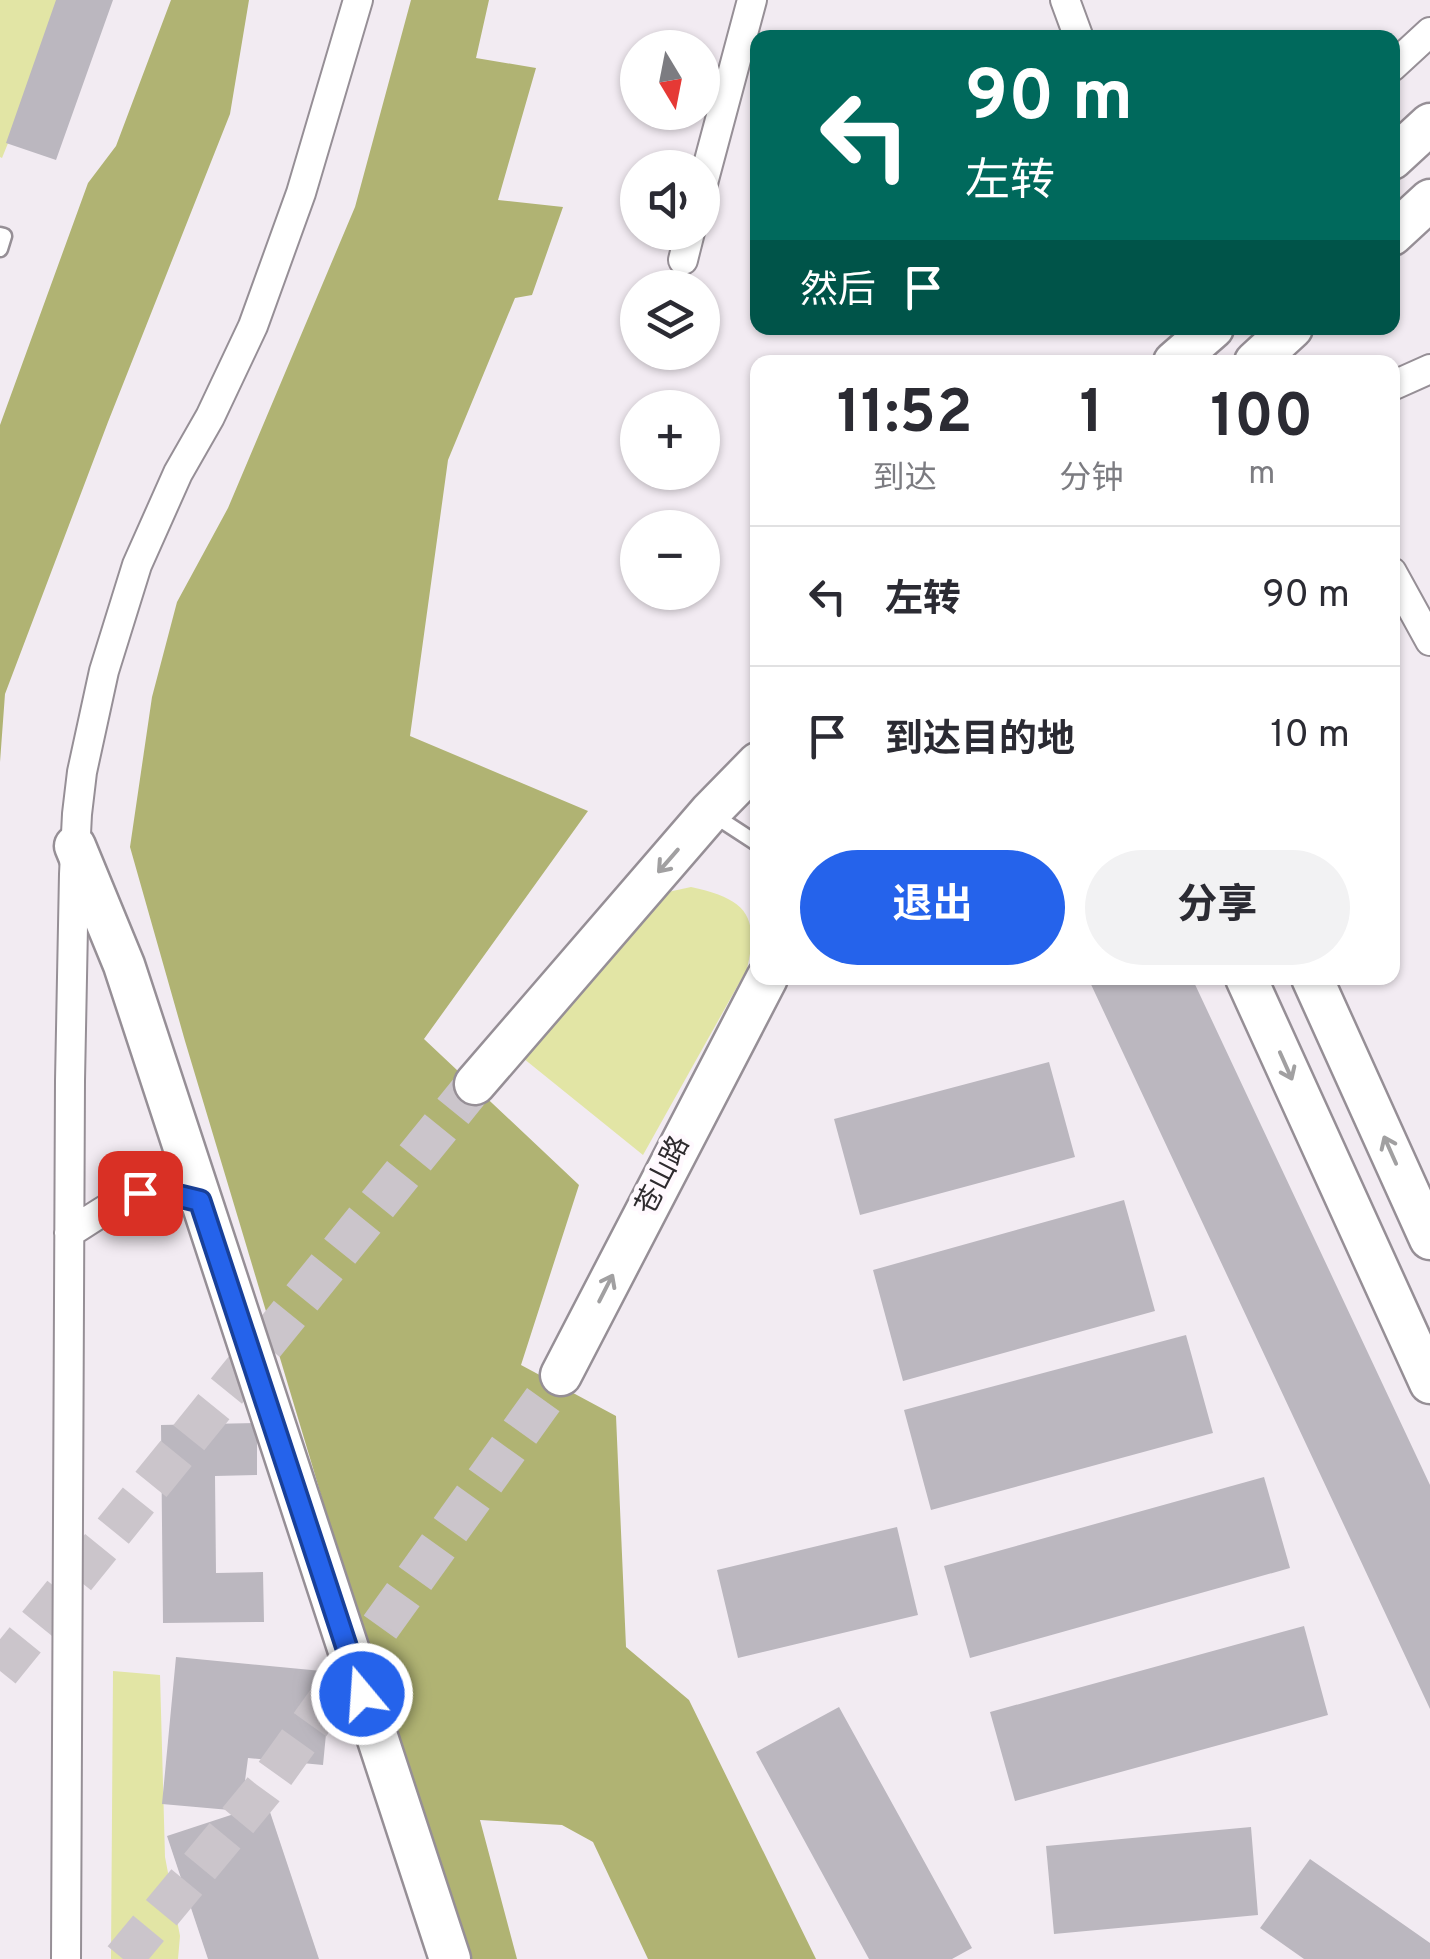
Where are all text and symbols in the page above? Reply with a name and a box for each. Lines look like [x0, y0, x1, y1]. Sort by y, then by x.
north arrow [620, 30, 720, 130]
map controls [620, 30, 720, 610]
text: 90 m [965, 56, 1133, 145]
icon: left [800, 70, 930, 200]
button: sound [620, 150, 720, 250]
text: 左转 [965, 155, 1055, 212]
icon: arrive [896, 260, 951, 315]
text: 然后 [800, 268, 876, 317]
button: layers [620, 270, 720, 370]
text: 11:52 [837, 378, 973, 454]
text: 1 [1079, 378, 1103, 454]
text: 100 [1210, 382, 1313, 458]
button: + [620, 390, 720, 490]
text: m [1248, 455, 1275, 495]
text: 到达 [873, 460, 937, 500]
text: 分钟 [1059, 460, 1123, 500]
button: − [620, 510, 720, 610]
icon: left [800, 569, 855, 624]
text: 90 m [1262, 572, 1350, 621]
text: 左转 [885, 577, 961, 626]
icon: arrive [800, 709, 855, 764]
text: 10 m [1270, 712, 1350, 761]
text: 到达目的地 [885, 717, 1075, 766]
one-way arrow [658, 847, 680, 873]
button: 退出 [800, 850, 1065, 965]
button: 分享 [1085, 850, 1350, 965]
one-way arrow [1278, 1050, 1296, 1081]
street label: 苍山路 [629, 1130, 699, 1222]
one-way arrow [1380, 1135, 1398, 1166]
pin [98, 1151, 183, 1236]
icon: arrive [113, 1166, 168, 1221]
one-way arrow [597, 1274, 616, 1304]
position arrow [310, 1642, 414, 1746]

